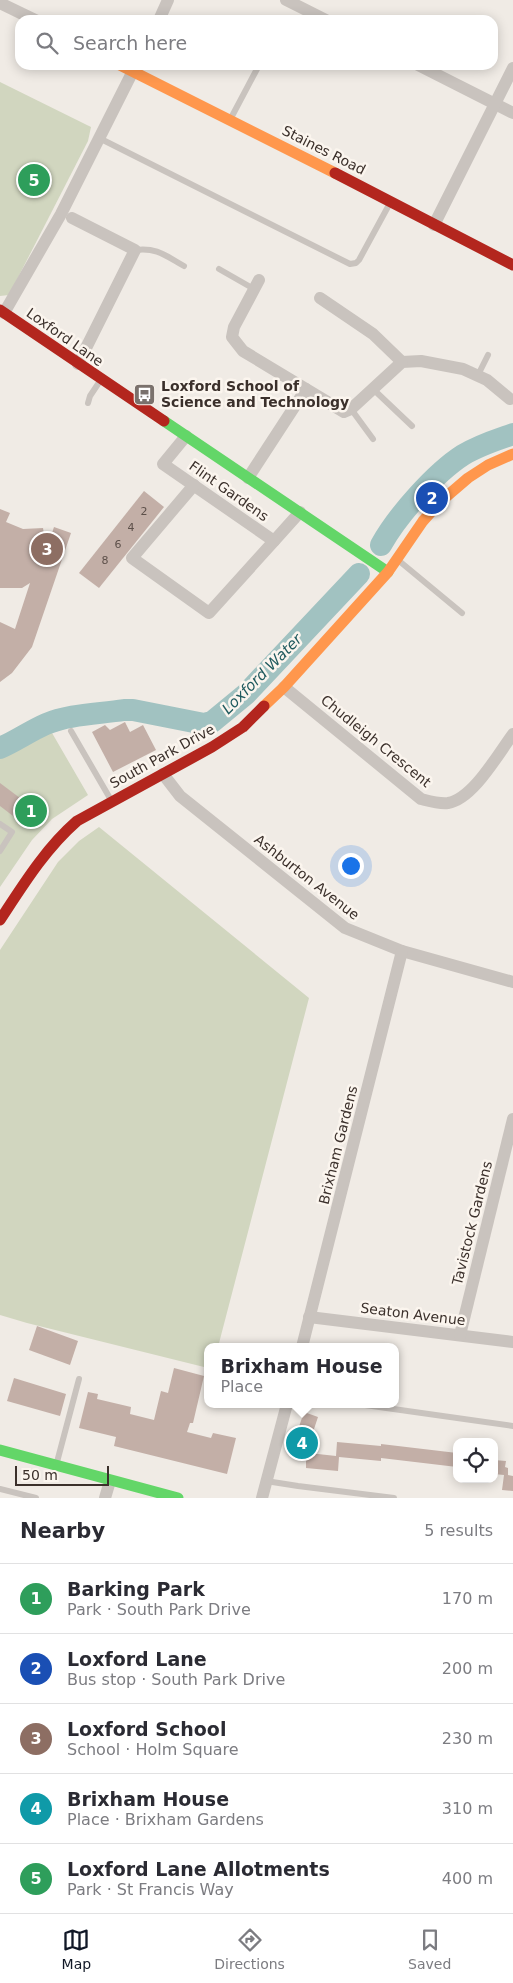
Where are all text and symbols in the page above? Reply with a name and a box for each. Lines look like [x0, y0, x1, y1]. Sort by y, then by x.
search box [15, 15, 498, 70]
icon: search [33, 29, 61, 57]
text: Search here [73, 32, 187, 54]
street label: Staines Road [280, 122, 368, 178]
pin: 5 [18, 161, 50, 199]
street label: Loxford Lane [23, 305, 107, 369]
place label: Loxford School of Science and Technology [161, 378, 349, 410]
bus stop icon: Loxford School of Science and Technology [133, 382, 157, 406]
street label: Flint Gardens [186, 458, 272, 524]
pin: 2 [416, 479, 448, 517]
house number: 2 [141, 505, 148, 518]
house number: 4 [128, 521, 135, 534]
pin: 3 [31, 530, 63, 568]
house number: 6 [115, 538, 122, 551]
house number: 8 [102, 554, 109, 567]
water label: Loxford Water [218, 630, 306, 718]
street label: Chudleigh Crescent [318, 692, 435, 791]
street label: South Park Drive [107, 721, 217, 791]
pin: 1 [15, 792, 47, 830]
street label: Ashburton Avenue [251, 831, 363, 923]
your location [338, 853, 364, 879]
street label: Brixham Gardens [316, 1084, 360, 1206]
street label: Tavistock Gardens [449, 1159, 495, 1288]
street label: Seaton Avenue [360, 1300, 466, 1328]
popup [204, 1343, 399, 1408]
text: Brixham House [220, 1355, 383, 1377]
text: Place [220, 1377, 263, 1396]
pin: 4 [286, 1424, 318, 1462]
map controls [453, 1438, 498, 1483]
button: locate [453, 1438, 498, 1483]
scale bar [15, 1463, 109, 1486]
text: 50 m [22, 1467, 58, 1483]
text: Nearby [20, 1519, 105, 1543]
text: 5 results [424, 1521, 493, 1540]
text: Barking Park [67, 1578, 205, 1600]
text: 1 [30, 1589, 42, 1608]
text: 170 m [442, 1589, 493, 1608]
text: Park · South Park Drive [67, 1600, 251, 1619]
text: Loxford Lane [67, 1648, 207, 1670]
text: 2 [30, 1659, 42, 1678]
text: 200 m [442, 1659, 493, 1678]
text: Bus stop · South Park Drive [67, 1670, 285, 1689]
text: Loxford School [67, 1718, 226, 1740]
text: 3 [30, 1729, 42, 1748]
text: 230 m [442, 1729, 493, 1748]
text: School · Holm Square [67, 1740, 239, 1759]
text: Brixham House [67, 1788, 229, 1810]
text: 4 [30, 1799, 42, 1818]
text: 310 m [442, 1799, 493, 1818]
text: Place · Brixham Gardens [67, 1810, 264, 1829]
text: Loxford Lane Allotments [67, 1858, 330, 1880]
text: 5 [30, 1869, 42, 1888]
text: 400 m [442, 1869, 493, 1888]
text: Park · St Francis Way [67, 1880, 234, 1899]
tab: Map [62, 1926, 91, 1972]
tab: Directions [214, 1926, 285, 1972]
tab: Saved [408, 1926, 451, 1972]

